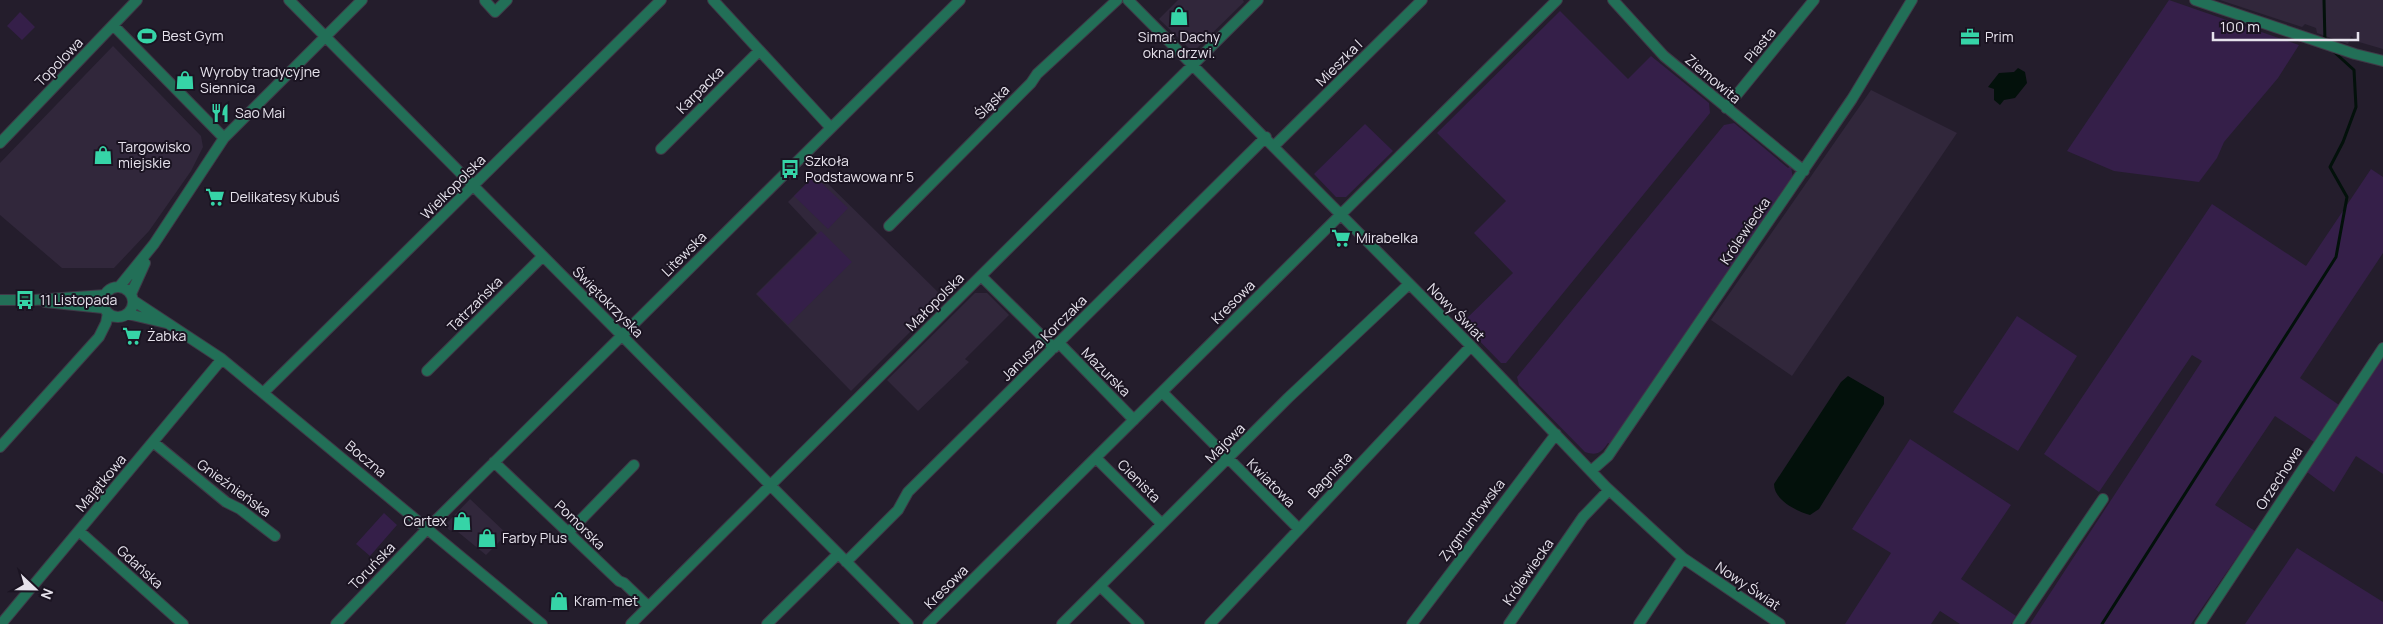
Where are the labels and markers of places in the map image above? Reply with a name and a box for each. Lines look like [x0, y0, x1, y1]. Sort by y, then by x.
shop icon: Simar. Dachy okna drzwi. [1168, 5, 1190, 27]
sports icon: Best Gym [136, 25, 158, 47]
place label: Best Gym [162, 26, 224, 45]
office icon: Prim [1959, 26, 1981, 48]
place label: Simar. Dachy okna drzwi. [1138, 27, 1221, 62]
place label: Prim [1985, 27, 2014, 46]
place label: Wyroby tradycyjne Siennica [200, 62, 320, 97]
shop icon: Wyroby tradycyjne Siennica [174, 69, 196, 91]
restaurant icon: Sao Mai [209, 102, 231, 124]
place label: Sao Mai [235, 103, 285, 122]
place label: Targowisko miejskie [118, 137, 191, 172]
shop icon: Targowisko miejskie [92, 144, 114, 166]
place label: Szkoła Podstawowa nr 5 [805, 151, 914, 186]
bus stop icon: Szkoła Podstawowa nr 5 [779, 158, 801, 180]
supermarket icon: Delikatesy Kubuś [204, 186, 226, 208]
place label: Delikatesy Kubuś [230, 187, 340, 206]
supermarket icon: Mirabelka [1330, 227, 1352, 249]
place label: Mirabelka [1356, 228, 1418, 247]
bus stop icon: 11 Listopada [14, 289, 36, 311]
place label: 11 Listopada [40, 290, 117, 309]
supermarket icon: Żabka [121, 325, 143, 347]
place label: Żabka [147, 326, 186, 345]
shop icon: Cartex [451, 510, 473, 532]
place label: Cartex [404, 511, 448, 530]
shop icon: Farby Plus [476, 527, 498, 549]
place label: Farby Plus [502, 528, 567, 547]
shop icon: Kram-met [548, 590, 570, 612]
place label: Kram-met [574, 591, 639, 610]

